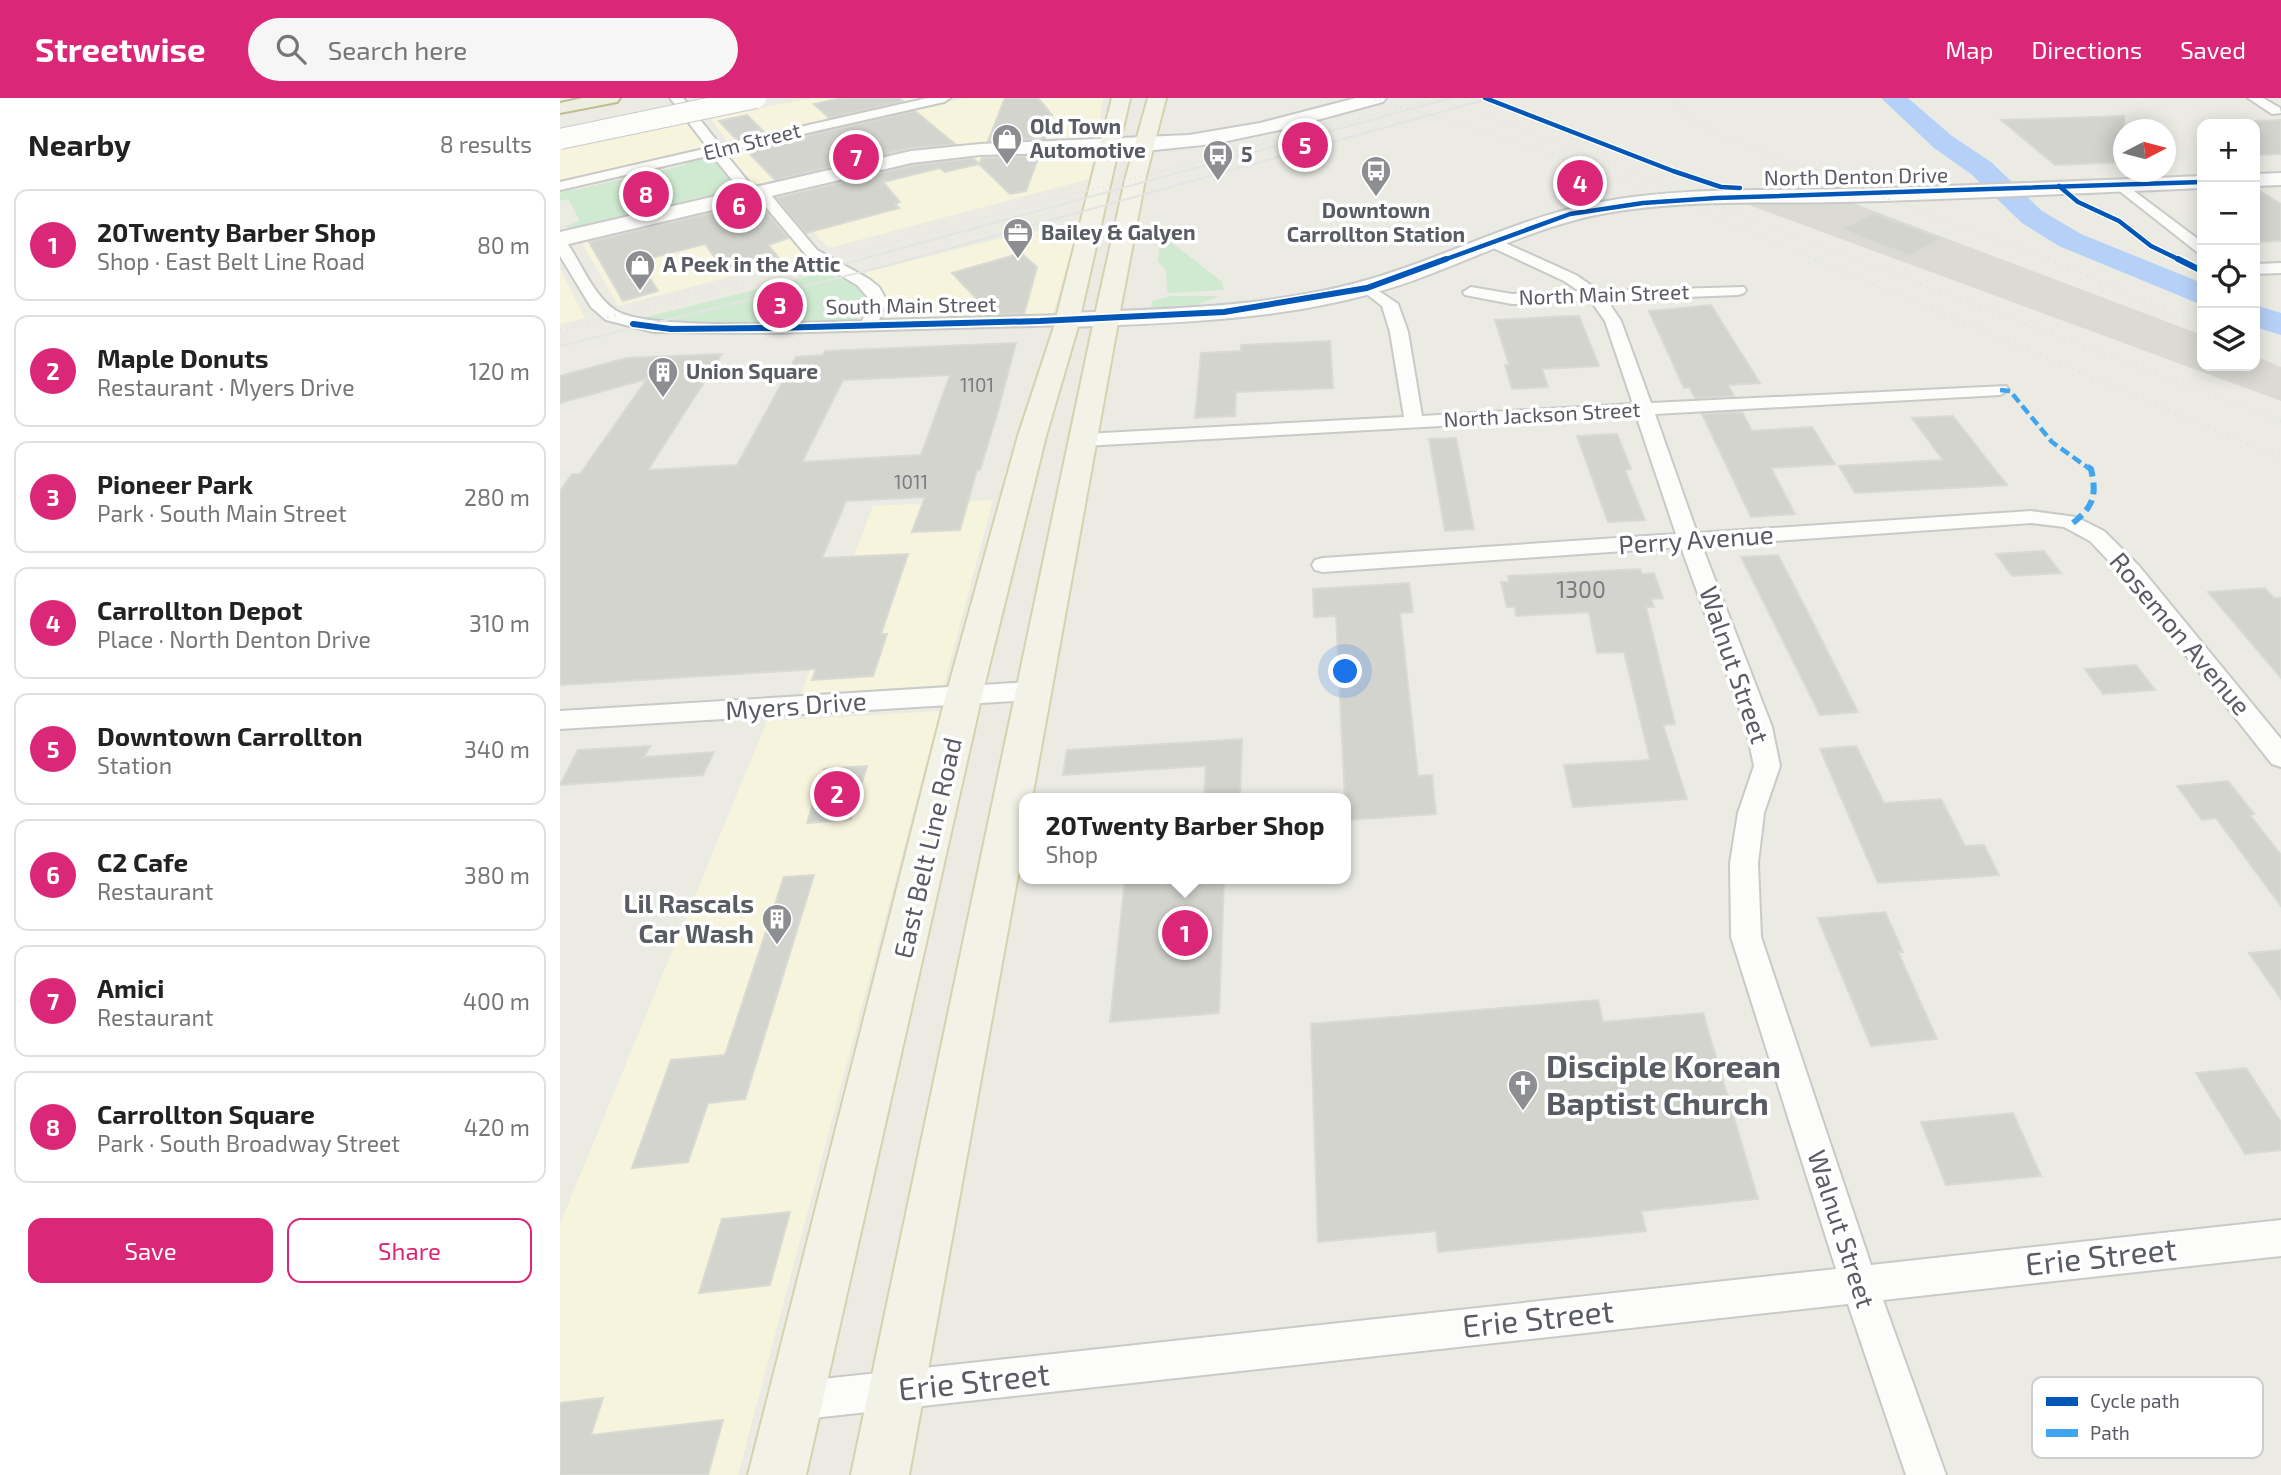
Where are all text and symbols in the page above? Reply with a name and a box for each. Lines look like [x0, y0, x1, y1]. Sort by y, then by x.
search box [248, 18, 738, 81]
text: Streetwise [35, 29, 206, 69]
icon: search [272, 30, 310, 68]
text: Search here [328, 34, 467, 65]
text: Map [1945, 35, 1993, 64]
text: Directions [2031, 35, 2142, 64]
text: Saved [2180, 35, 2246, 64]
place label: Old Town Automotive [1030, 113, 1146, 162]
street label: Elm Street [700, 116, 803, 165]
pin: 5 [1282, 119, 1328, 171]
north arrow [2113, 119, 2176, 182]
map controls [2197, 119, 2260, 371]
button: + [2197, 119, 2260, 182]
shop icon: Old Town Automotive [990, 122, 1024, 166]
text: Nearby [28, 126, 131, 162]
text: 8 results [440, 130, 532, 158]
pin: 7 [833, 131, 879, 183]
bus stop icon: 5 [1201, 138, 1235, 182]
place label: 5 [1241, 141, 1253, 166]
bus stop icon: Downtown Carrollton Station [1359, 154, 1393, 198]
pin: 4 [1557, 157, 1603, 209]
street label: North Denton Drive [1764, 161, 1948, 190]
pin: 8 [623, 168, 669, 220]
pin: 6 [716, 180, 762, 232]
button: − [2197, 182, 2260, 245]
place label: Downtown Carrollton Station [1287, 197, 1465, 246]
text: 20Twenty Barber Shop [97, 216, 376, 247]
office icon: Bailey & Galyen [1001, 216, 1035, 260]
place label: Bailey & Galyen [1041, 219, 1196, 245]
text: 1 [48, 231, 58, 259]
text: 80 m [477, 231, 530, 259]
button: locate [2197, 245, 2260, 308]
text: Shop · East Belt Line Road [97, 247, 365, 275]
shop icon: A Peek in the Attic [623, 248, 657, 292]
place label: A Peek in the Attic [663, 251, 841, 276]
street label: North Main Street [1518, 278, 1690, 309]
pin: 3 [757, 279, 803, 331]
street label: South Main Street [825, 291, 997, 318]
button: layers [2197, 308, 2260, 371]
text: Maple Donuts [97, 342, 269, 373]
building icon: Union Square [646, 355, 680, 399]
text: 2 [46, 357, 60, 385]
text: 120 m [469, 357, 530, 385]
place label: Union Square [686, 358, 818, 383]
text: Restaurant · Myers Drive [97, 373, 355, 401]
house number: 1101 [960, 373, 994, 396]
street label: North Jackson Street [1443, 396, 1641, 431]
text: Pioneer Park [97, 468, 253, 499]
house number: 1011 [894, 470, 928, 493]
text: 3 [46, 483, 60, 511]
text: 280 m [464, 483, 530, 511]
text: Park · South Main Street [97, 499, 347, 527]
street label: Perry Avenue [1617, 518, 1775, 559]
street label: Rosemon Avenue [2104, 545, 2258, 721]
house number: 1300 [1556, 575, 1606, 603]
street label: Walnut Street [1694, 582, 1777, 747]
text: Carrollton Depot [97, 594, 302, 625]
text: 4 [46, 609, 60, 637]
text: 310 m [469, 609, 530, 637]
text: Place · North Denton Drive [97, 625, 371, 653]
your location [1328, 654, 1362, 688]
street label: Myers Drive [724, 684, 868, 725]
text: Downtown Carrollton [97, 720, 363, 751]
street label: East Belt Line Road [886, 734, 967, 961]
text: 5 [47, 735, 59, 763]
text: 340 m [464, 735, 530, 763]
text: Station [97, 751, 172, 779]
pin: 2 [814, 768, 860, 820]
popup [1019, 793, 1351, 884]
text: 20Twenty Barber Shop [1045, 809, 1325, 840]
text: Shop [1045, 840, 1098, 868]
text: C2 Cafe [97, 846, 188, 877]
text: 6 [46, 861, 60, 889]
text: 380 m [464, 861, 530, 889]
text: Restaurant [97, 877, 214, 905]
place label: Lil Rascals Car Wash [623, 887, 754, 948]
building icon: Lil Rascals Car Wash [760, 902, 794, 946]
pin: 1 [1162, 907, 1208, 959]
text: Amici [97, 972, 164, 1003]
text: 7 [47, 987, 59, 1015]
text: 400 m [463, 987, 530, 1015]
text: Restaurant [97, 1003, 214, 1031]
place label: Disciple Korean Baptist Church [1546, 1046, 1781, 1121]
church icon: Disciple Korean Baptist Church [1506, 1068, 1540, 1112]
text: Carrollton Square [97, 1098, 315, 1129]
text: 8 [46, 1113, 60, 1141]
text: 420 m [464, 1113, 530, 1141]
text: Park · South Broadway Street [97, 1129, 400, 1157]
street label: Walnut Street [1802, 1146, 1883, 1312]
button: Save [28, 1218, 273, 1283]
button: Share [287, 1218, 532, 1283]
street label: Erie Street [2023, 1228, 2178, 1282]
street label: Erie Street [1460, 1290, 1615, 1344]
street label: Erie Street [896, 1353, 1051, 1407]
legend [2032, 1377, 2263, 1458]
text: Cycle path [2090, 1389, 2180, 1412]
text: Path [2090, 1421, 2130, 1444]

